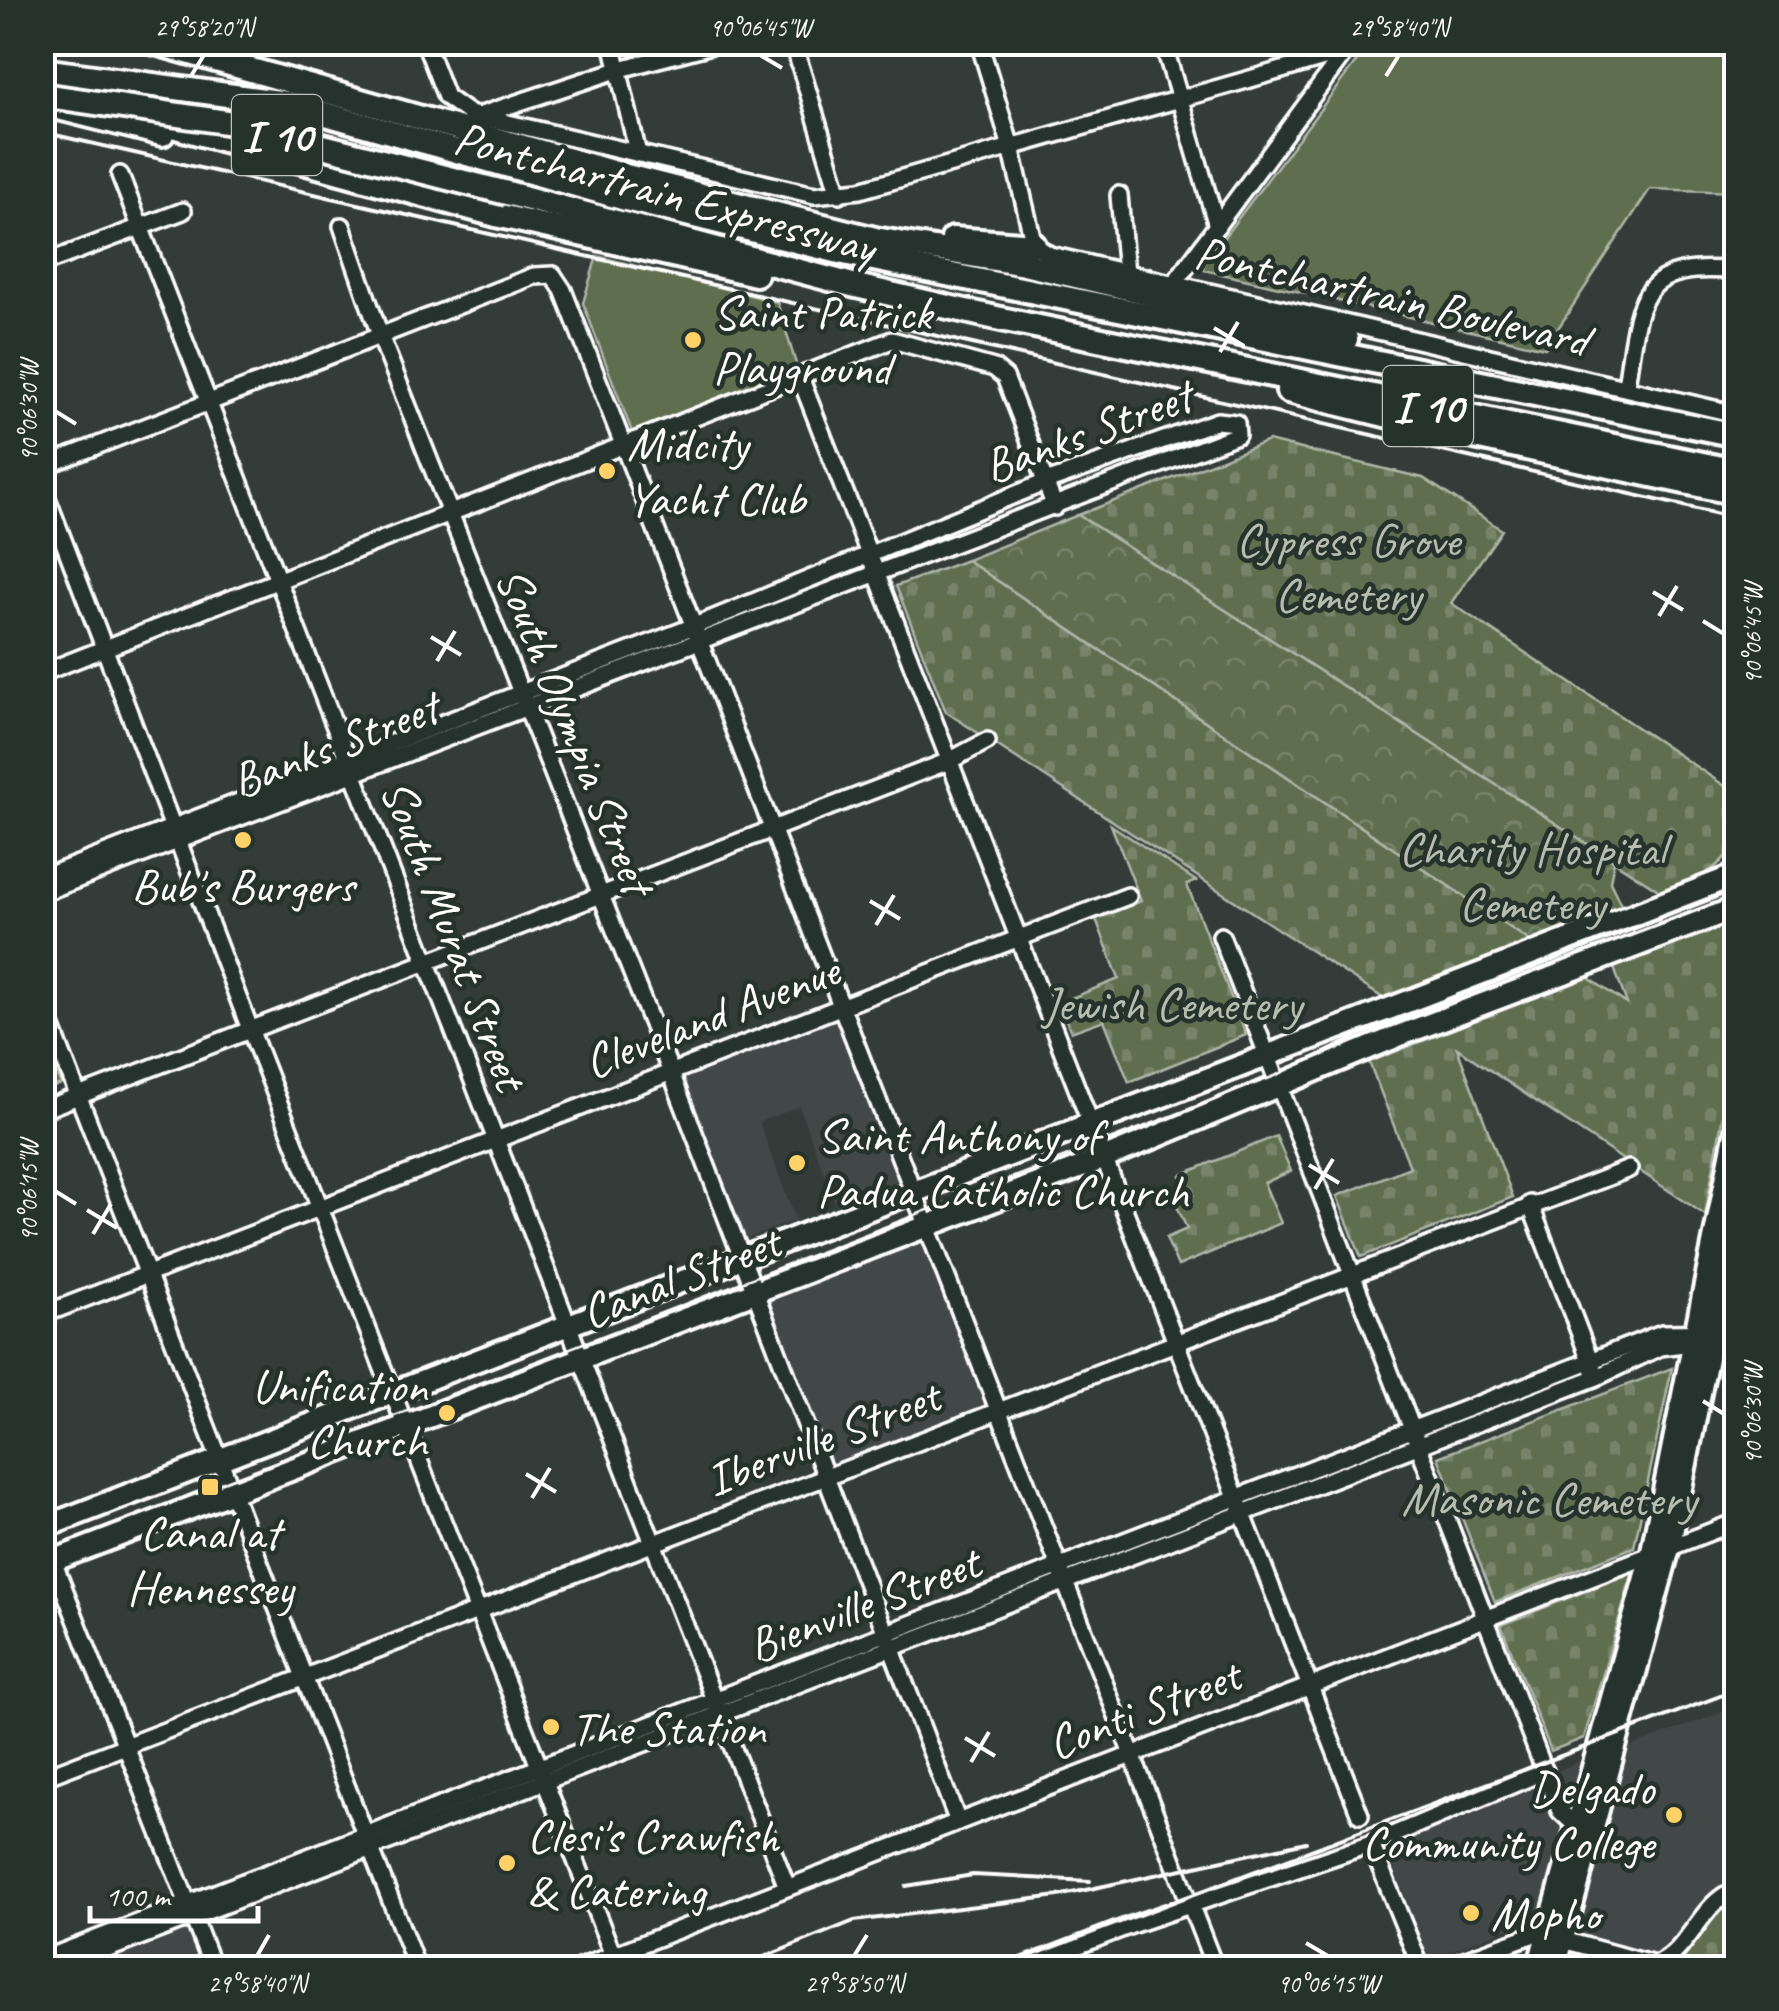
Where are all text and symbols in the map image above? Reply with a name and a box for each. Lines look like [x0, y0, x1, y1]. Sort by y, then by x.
text: 29°58'20"N [155, 12, 257, 44]
text: 90°06'45"W [709, 12, 815, 44]
text: 29°58'40"N [1350, 12, 1452, 44]
road number: I 10 [232, 95, 322, 175]
street label: Pontchartrain Expressway [448, 107, 885, 278]
street label: Pontchartrain Boulevard [1189, 222, 1600, 372]
place label: Saint Patrick Playground [713, 283, 935, 398]
marker: Saint Patrick Playground [682, 329, 704, 351]
text: 90°06'30"W [13, 356, 45, 462]
street label: Banks Street [975, 364, 1205, 496]
road number: I 10 [1383, 366, 1473, 446]
place label: Midcity Yacht Club [627, 414, 808, 529]
marker: Midcity Yacht Club [596, 460, 618, 482]
park label: Cypress Grove Cemetery [1236, 510, 1463, 625]
street label: South Olympia Street [482, 558, 670, 908]
text: 90°06'45"W [1737, 579, 1769, 685]
street label: Banks Street [222, 675, 452, 811]
street label: South Murat Street [367, 771, 542, 1102]
park label: Charity Hospital Cemetery [1399, 819, 1673, 934]
marker: Bub's Burgers [232, 829, 254, 851]
place label: Bub's Burgers [131, 856, 358, 916]
street label: Cleveland Avenue [575, 939, 851, 1092]
park label: Jewish Cemetery [1040, 974, 1305, 1034]
place label: Saint Anthony of Padua Catholic Church [817, 1106, 1190, 1221]
text: 90°06'15"W [13, 1136, 45, 1242]
marker: Saint Anthony of Padua Catholic Church [786, 1152, 808, 1174]
street label: Canal Street [573, 1210, 792, 1342]
place label: Unification Church [252, 1356, 430, 1471]
text: 90°06'30"W [1737, 1359, 1769, 1465]
street label: Iberville Street [697, 1364, 951, 1510]
marker: Unification Church [436, 1402, 458, 1424]
park label: Masonic Cemetery [1402, 1469, 1700, 1529]
marker: Canal at Hennessey [199, 1476, 221, 1498]
place label: Canal at Hennessey [127, 1503, 297, 1618]
street label: Bienville Street [739, 1531, 992, 1676]
street label: Conti Street [1039, 1643, 1252, 1773]
place label: The Station [571, 1698, 767, 1758]
marker: The Station [540, 1716, 562, 1738]
place label: Delgado Community College [1362, 1758, 1657, 1873]
marker: Delgado Community College [1663, 1804, 1685, 1826]
place label: Clesi's Crawfish & Catering [527, 1806, 781, 1921]
marker: Clesi's Crawfish & Catering [496, 1852, 518, 1874]
scale bar [90, 1861, 258, 1923]
text: 100 m [105, 1877, 172, 1915]
place label: Mopho [1491, 1884, 1604, 1944]
marker: Mopho [1460, 1902, 1482, 1924]
text: 29°58'40"N [208, 1968, 310, 2000]
text: 29°58'50"N [805, 1968, 907, 2000]
text: 90°06'15"W [1277, 1968, 1383, 2000]

